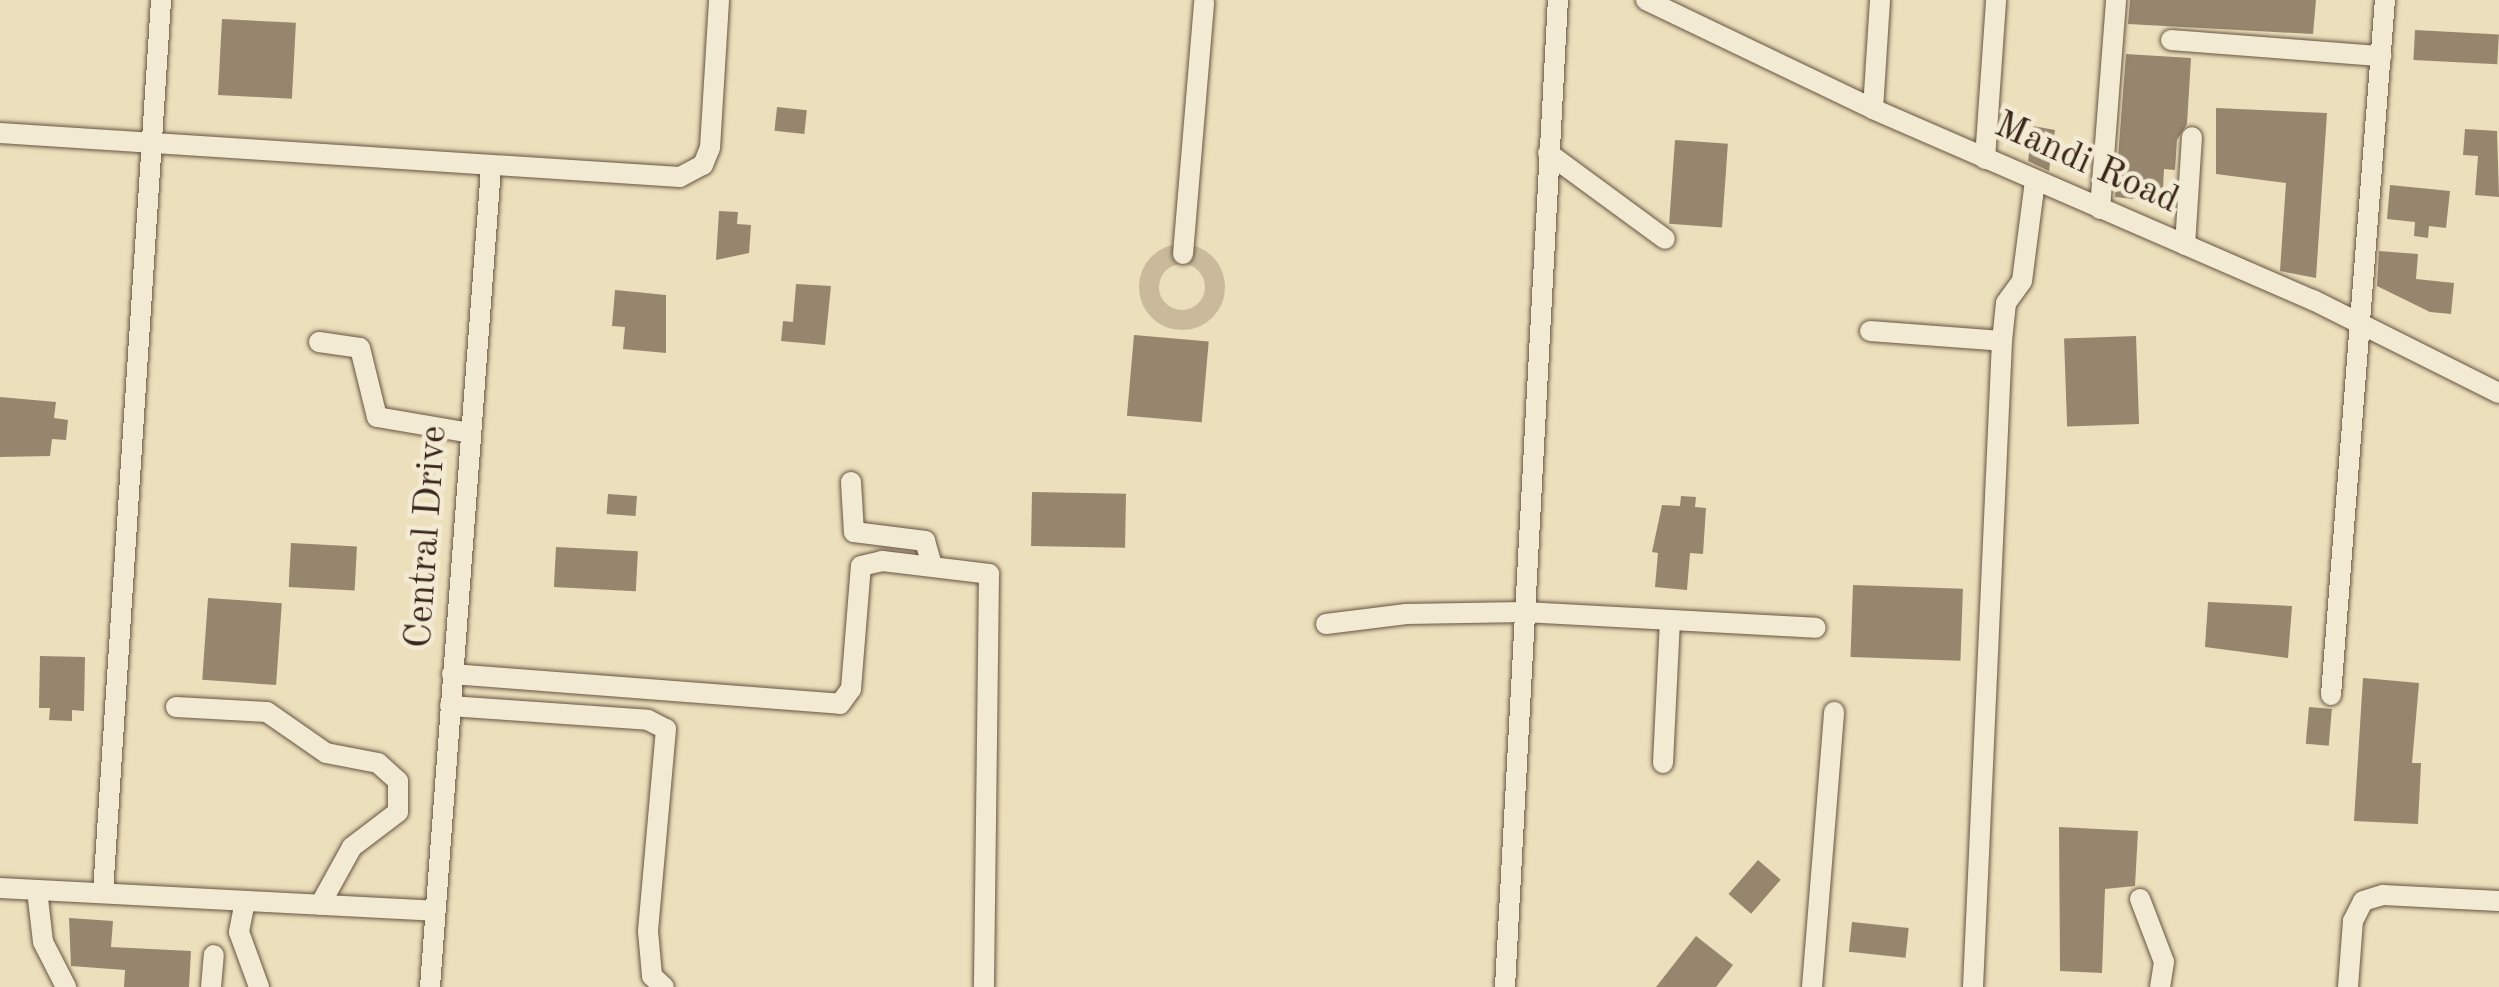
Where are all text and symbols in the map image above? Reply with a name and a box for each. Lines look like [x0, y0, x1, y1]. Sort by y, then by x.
street label: Mandi Road [1987, 103, 2185, 225]
street label: Central Drive [397, 424, 459, 650]

